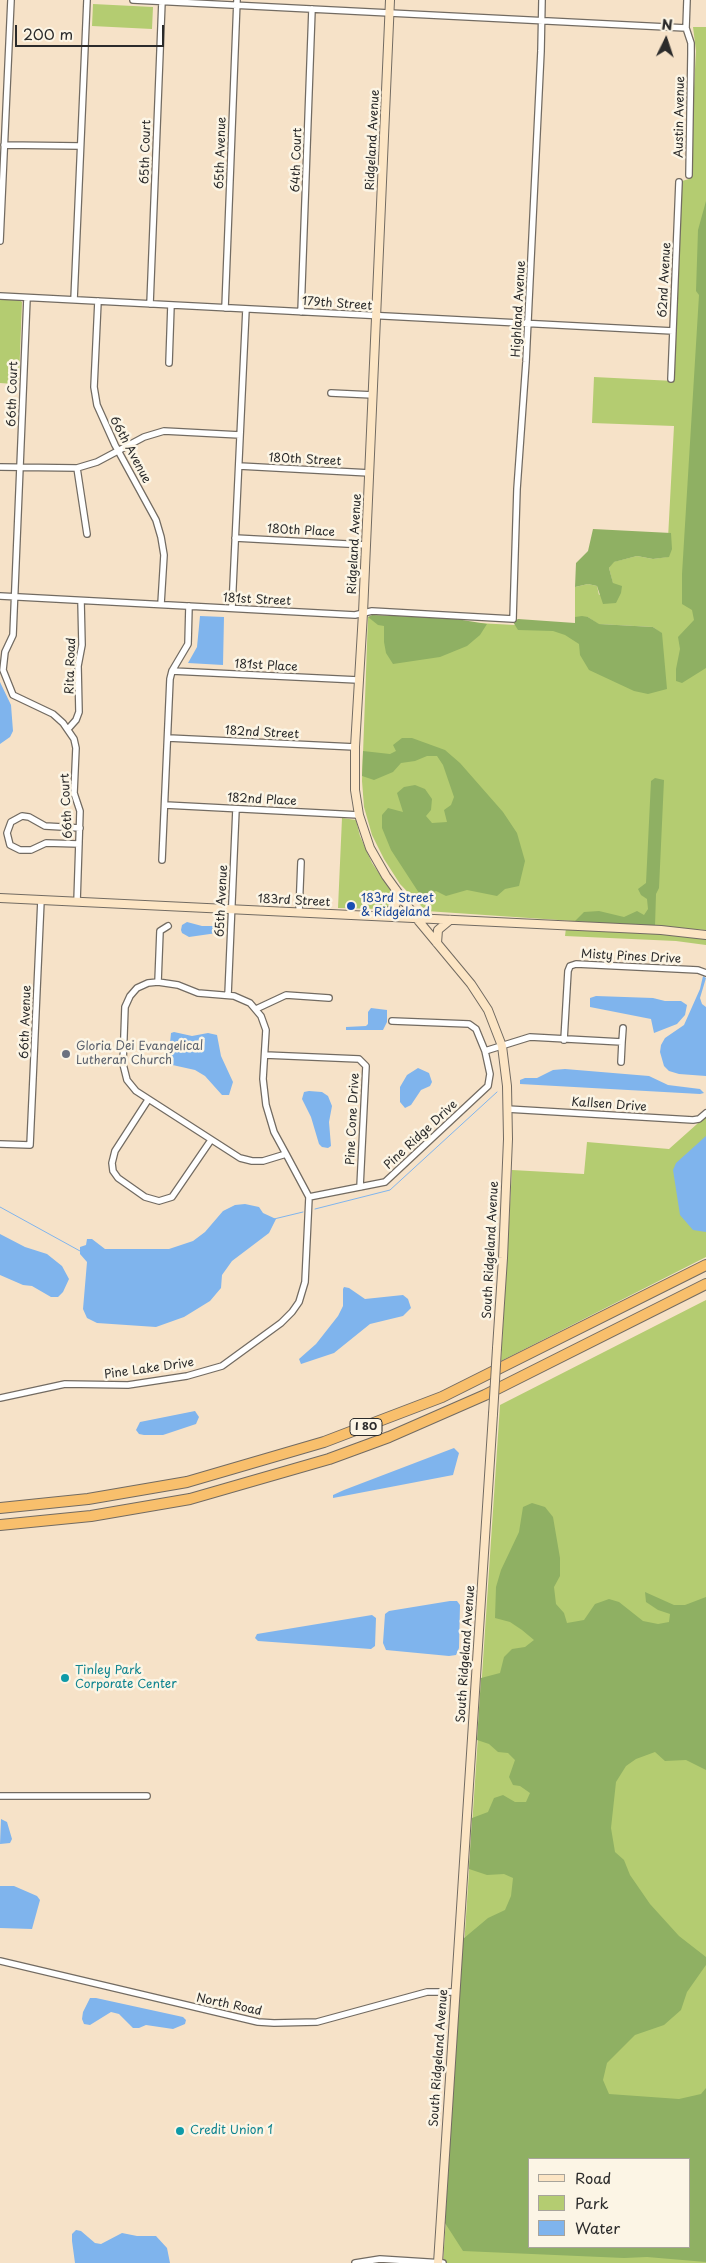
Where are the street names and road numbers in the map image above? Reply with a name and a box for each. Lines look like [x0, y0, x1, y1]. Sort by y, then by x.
street label: Austin Avenue [672, 76, 688, 158]
street label: Ridgeland Avenue [363, 89, 383, 191]
street label: 65th Avenue [213, 117, 229, 189]
street label: 65th Court [138, 120, 154, 184]
street label: 64th Court [289, 127, 305, 193]
street label: 62nd Avenue [656, 242, 674, 318]
street label: Highland Avenue [509, 260, 529, 358]
street label: 179th Street [301, 294, 373, 314]
street label: 66th Court [5, 361, 21, 427]
street label: 66th Avenue [106, 414, 154, 486]
street label: 180th Street [268, 451, 342, 469]
street label: Ridgeland Avenue [345, 493, 365, 595]
street label: 180th Place [267, 522, 335, 540]
street label: 181st Street [223, 591, 291, 609]
street label: Rita Road [63, 637, 79, 695]
street label: 181st Place [234, 657, 298, 675]
street label: 182nd Street [225, 724, 299, 742]
street label: 66th Court [58, 773, 76, 839]
street label: 182nd Place [227, 791, 297, 809]
street label: 65th Avenue [213, 864, 231, 938]
street label: 183rd Street [257, 892, 331, 910]
street label: Misty Pines Drive [581, 947, 681, 967]
street label: 66th Avenue [18, 985, 34, 1059]
street label: Pine Cone Drive [343, 1073, 363, 1165]
street label: Kallsen Drive [571, 1095, 647, 1115]
street label: Pine Ridge Drive [381, 1097, 461, 1173]
street label: South Ridgeland Avenue [480, 1181, 502, 1319]
street label: Pine Lake Drive [103, 1356, 195, 1382]
road number: I 80 [350, 1418, 382, 1435]
street label: South Ridgeland Avenue [454, 1585, 478, 1723]
street label: South Ridgeland Avenue [427, 1989, 451, 2127]
street label: North Road [195, 1991, 263, 2019]

